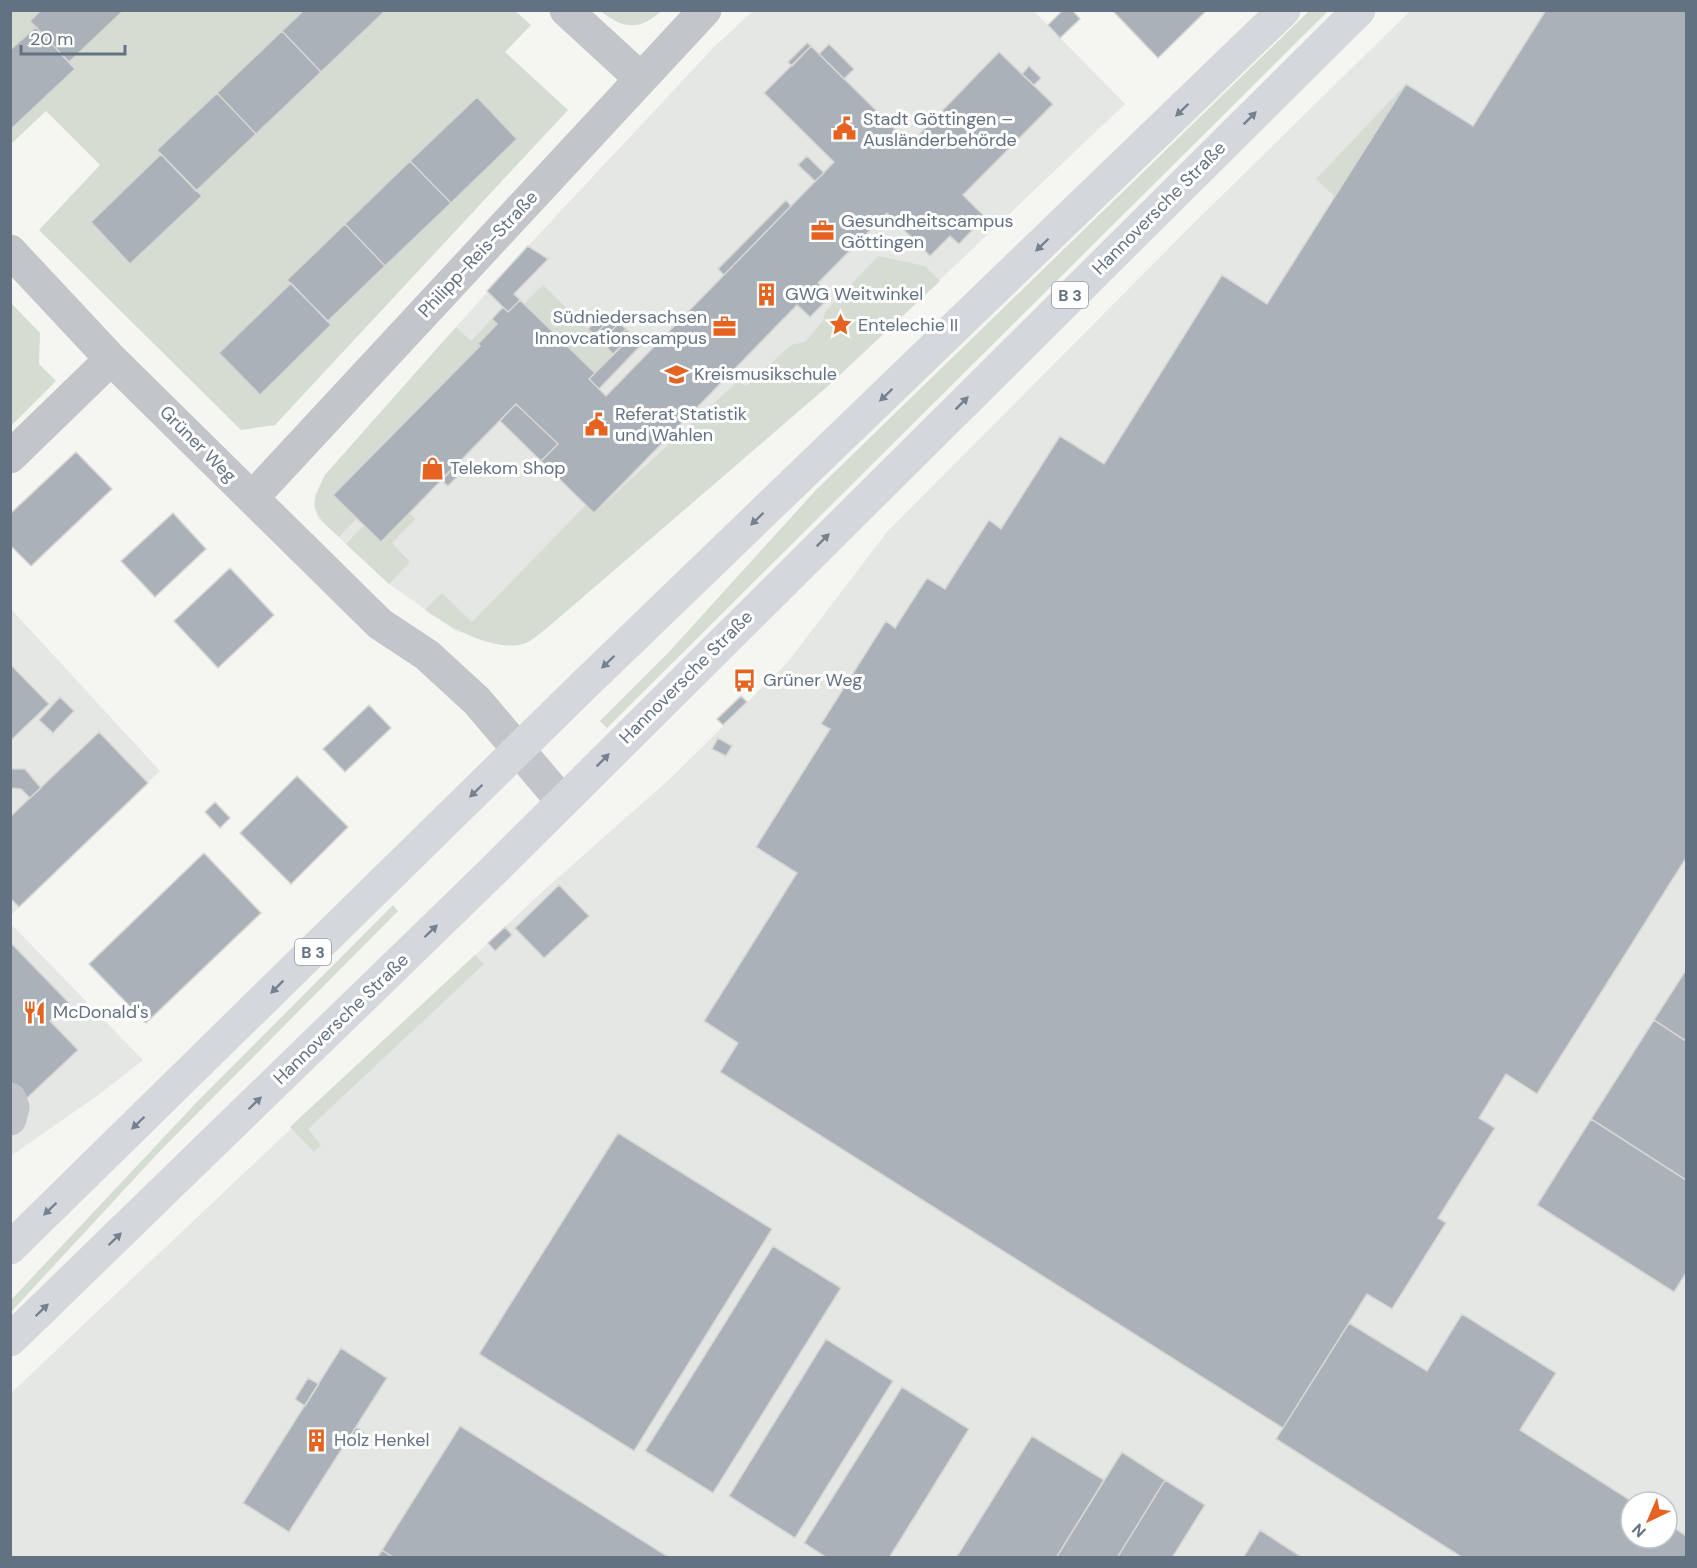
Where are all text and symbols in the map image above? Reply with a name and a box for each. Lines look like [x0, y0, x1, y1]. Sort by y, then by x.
scale bar [21, 18, 124, 56]
text: 20 m [30, 27, 73, 51]
one-way arrow [1175, 102, 1189, 116]
place label: Stadt Göttingen – Ausländerbehörde [863, 107, 1017, 152]
one-way arrow [1242, 111, 1256, 125]
public building icon: Stadt Göttingen – Ausländerbehörde [832, 116, 858, 142]
street label: Hannoversche Straße [1087, 136, 1231, 280]
street label: Philipp-Reis-Straße [413, 185, 543, 323]
place label: Gesundheitscampus Göttingen [841, 209, 1014, 254]
office icon: Gesundheitscampus Göttingen [810, 218, 836, 244]
one-way arrow [1034, 238, 1049, 252]
building icon: GWG Weitwinkel [754, 281, 780, 307]
place label: GWG Weitwinkel [785, 282, 923, 306]
road number: B 3 [1052, 282, 1088, 308]
place label: Südniedersachsen Innovcationscampus [535, 305, 707, 350]
place icon: Entelechie II [827, 312, 853, 338]
place label: Entelechie II [858, 313, 958, 337]
office icon: Südniedersachsen Innovcationscampus [712, 314, 738, 340]
school or university icon: Kreismusikschule [663, 361, 689, 387]
place label: Kreismusikschule [694, 362, 837, 386]
one-way arrow [879, 388, 894, 402]
one-way arrow [955, 395, 969, 410]
street label: Grüner Weg [154, 400, 242, 488]
place label: Referat Statistik und Wahlen [615, 402, 747, 447]
public building icon: Referat Statistik und Wahlen [584, 411, 610, 437]
shop icon: Telekom Shop [419, 455, 445, 481]
place label: Telekom Shop [450, 456, 566, 480]
one-way arrow [750, 512, 765, 526]
one-way arrow [816, 533, 830, 547]
street label: Hannoversche Straße [614, 605, 758, 749]
one-way arrow [601, 655, 615, 669]
bus stop icon: Grüner Weg [732, 667, 758, 693]
place label: Grüner Weg [763, 668, 862, 692]
one-way arrow [596, 754, 610, 768]
one-way arrow [469, 784, 484, 798]
one-way arrow [424, 924, 439, 938]
road number: B 3 [295, 939, 331, 965]
street label: Hannoversche Straße [268, 948, 414, 1090]
one-way arrow [271, 979, 285, 993]
restaurant icon: McDonald's [22, 999, 48, 1025]
place label: McDonald's [53, 1000, 149, 1024]
one-way arrow [247, 1097, 261, 1111]
one-way arrow [130, 1116, 145, 1130]
one-way arrow [43, 1202, 58, 1216]
one-way arrow [107, 1233, 121, 1247]
one-way arrow [34, 1303, 49, 1317]
building icon: Holz Henkel [303, 1427, 329, 1453]
place label: Holz Henkel [334, 1428, 429, 1452]
north arrow [1619, 1490, 1679, 1550]
text: N [1627, 1519, 1650, 1542]

